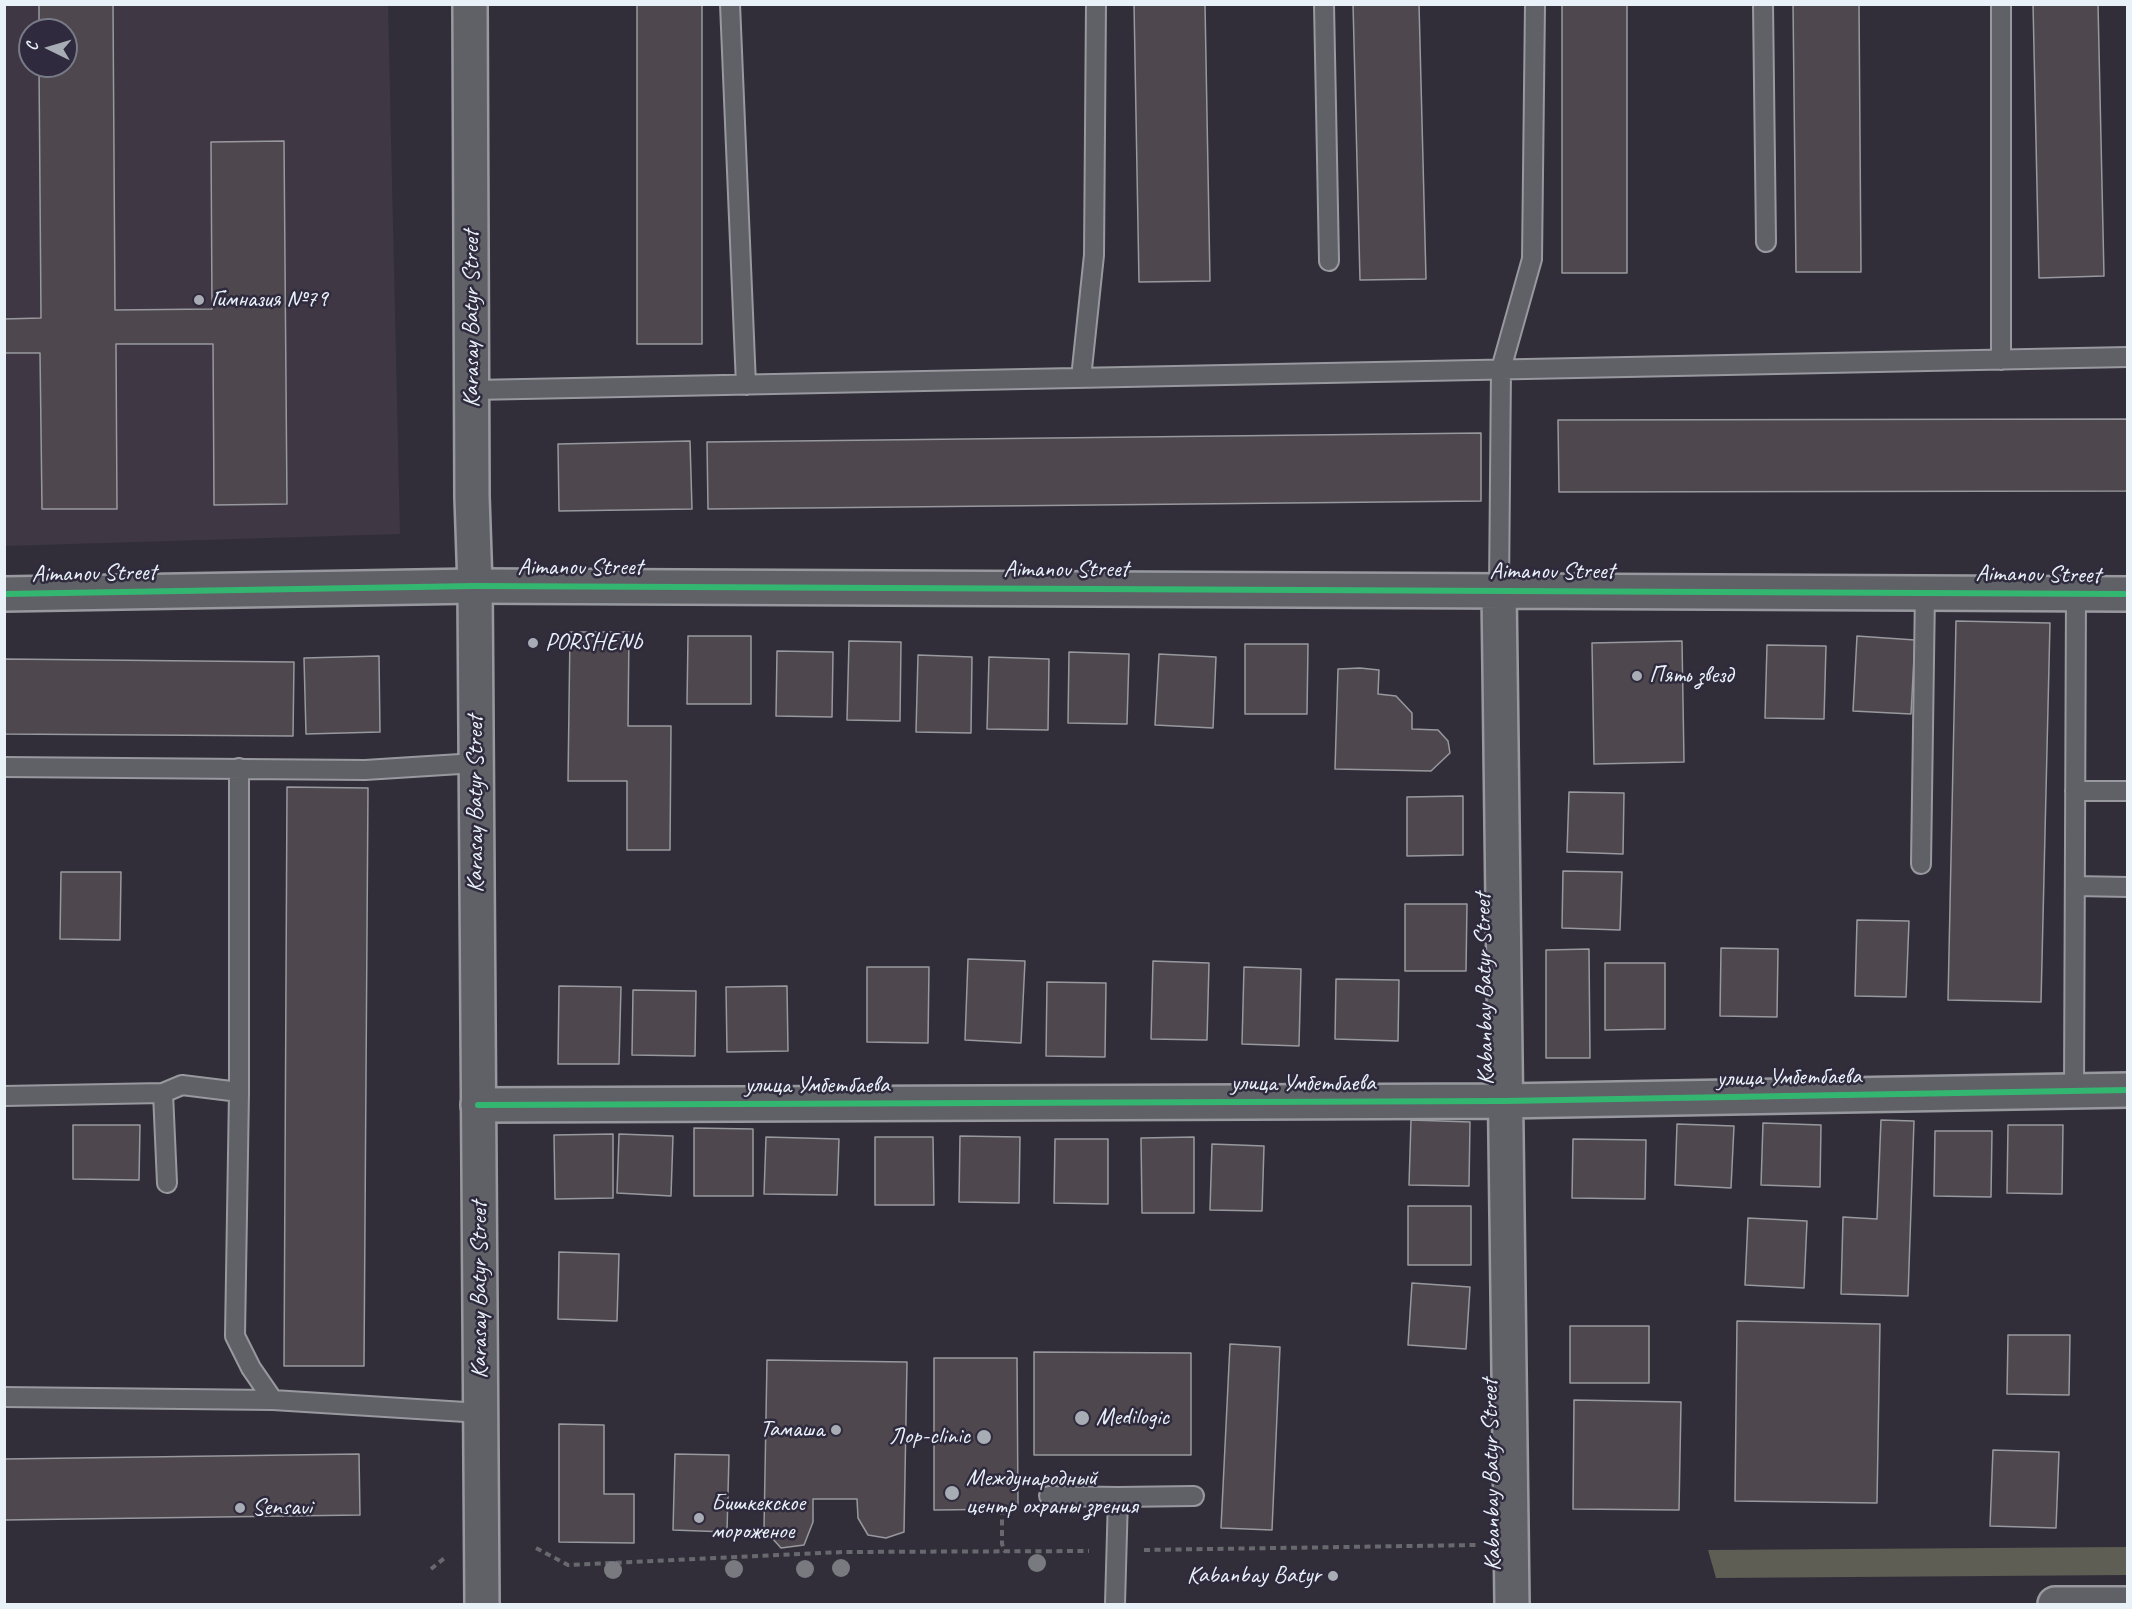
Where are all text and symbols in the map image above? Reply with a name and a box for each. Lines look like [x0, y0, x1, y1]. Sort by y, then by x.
north arrow [18, 18, 78, 78]
text: С [22, 42, 42, 51]
street label: Karasay Batyr Street [458, 230, 486, 408]
place label: Гимназия №79 [211, 286, 328, 314]
marker: Гимназия №79 [192, 293, 206, 307]
street label: Aimanov Street [518, 554, 642, 582]
street label: Aimanov Street [1004, 556, 1128, 584]
street label: Aimanov Street [1490, 558, 1614, 586]
street label: Aimanov Street [31, 559, 157, 589]
street label: Aimanov Street [1975, 560, 2101, 590]
place label: PORSHENЬ [545, 629, 642, 657]
marker: PORSHENЬ [526, 636, 540, 650]
place label: Пять звезд [1649, 662, 1733, 690]
marker: Пять звезд [1630, 669, 1644, 683]
street label: Karasay Batyr Street [462, 715, 490, 893]
street label: Kabanbay Batyr Street [1469, 893, 1501, 1085]
street label: улица Умбетбаева [1716, 1062, 1862, 1094]
street label: улица Умбетбаева [1231, 1070, 1375, 1098]
street label: улица Умбетбаева [745, 1072, 889, 1100]
street label: Karasay Batyr Street [466, 1201, 494, 1379]
street label: Kabanbay Batyr Street [1476, 1379, 1508, 1571]
place label: Medilogic [1096, 1404, 1169, 1432]
marker: Medilogic [1073, 1409, 1091, 1427]
place label: Тамаша [760, 1416, 824, 1444]
marker: Тамаша [829, 1423, 843, 1437]
place label: Лор-clinic [889, 1423, 970, 1451]
marker: Лор-clinic [975, 1428, 993, 1446]
place label: Международный центр охраны зрения [966, 1465, 1138, 1521]
marker: Международный центр охраны зрения [943, 1484, 961, 1502]
place label: Бишкекское мороженое [711, 1490, 805, 1546]
place label: Sensavi [252, 1494, 312, 1522]
marker: Sensavi [233, 1501, 247, 1515]
marker: Бишкекское мороженое [692, 1511, 706, 1525]
place label: Kabanbay Batyr [1187, 1562, 1321, 1590]
marker: Kabanbay Batyr [1326, 1569, 1340, 1583]

